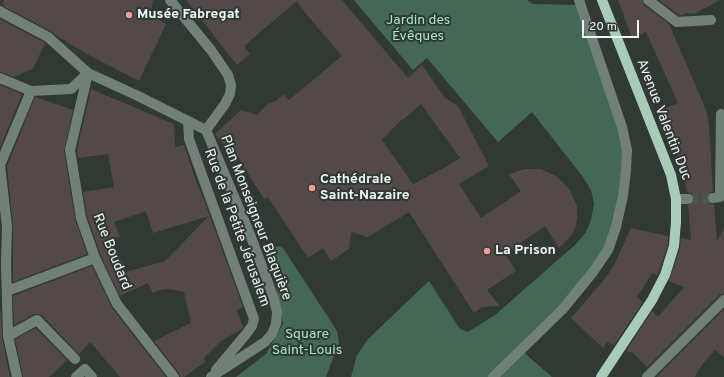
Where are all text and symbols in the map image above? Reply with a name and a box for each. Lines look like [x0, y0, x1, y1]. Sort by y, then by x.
place label: Musée Fabregat [137, 7, 240, 23]
marker: Musée Fabregat [124, 10, 134, 20]
scale bar [584, 12, 641, 38]
park label: Jardin des Évêques [386, 13, 450, 46]
text: 20 m [589, 19, 617, 35]
street label: Avenue Valentin Duc [632, 57, 694, 183]
street label: Plan Monseigneur Blaquière [216, 133, 294, 303]
street label: Rue de la Petite Jérusalem [200, 147, 272, 309]
place label: Cathédrale Saint-Nazaire [320, 172, 410, 204]
marker: Cathédrale Saint-Nazaire [307, 183, 317, 193]
street label: Rue Boudard [88, 211, 134, 293]
place label: La Prison [495, 243, 556, 259]
marker: La Prison [482, 246, 492, 256]
park label: Square Saint-Louis [272, 327, 342, 360]

